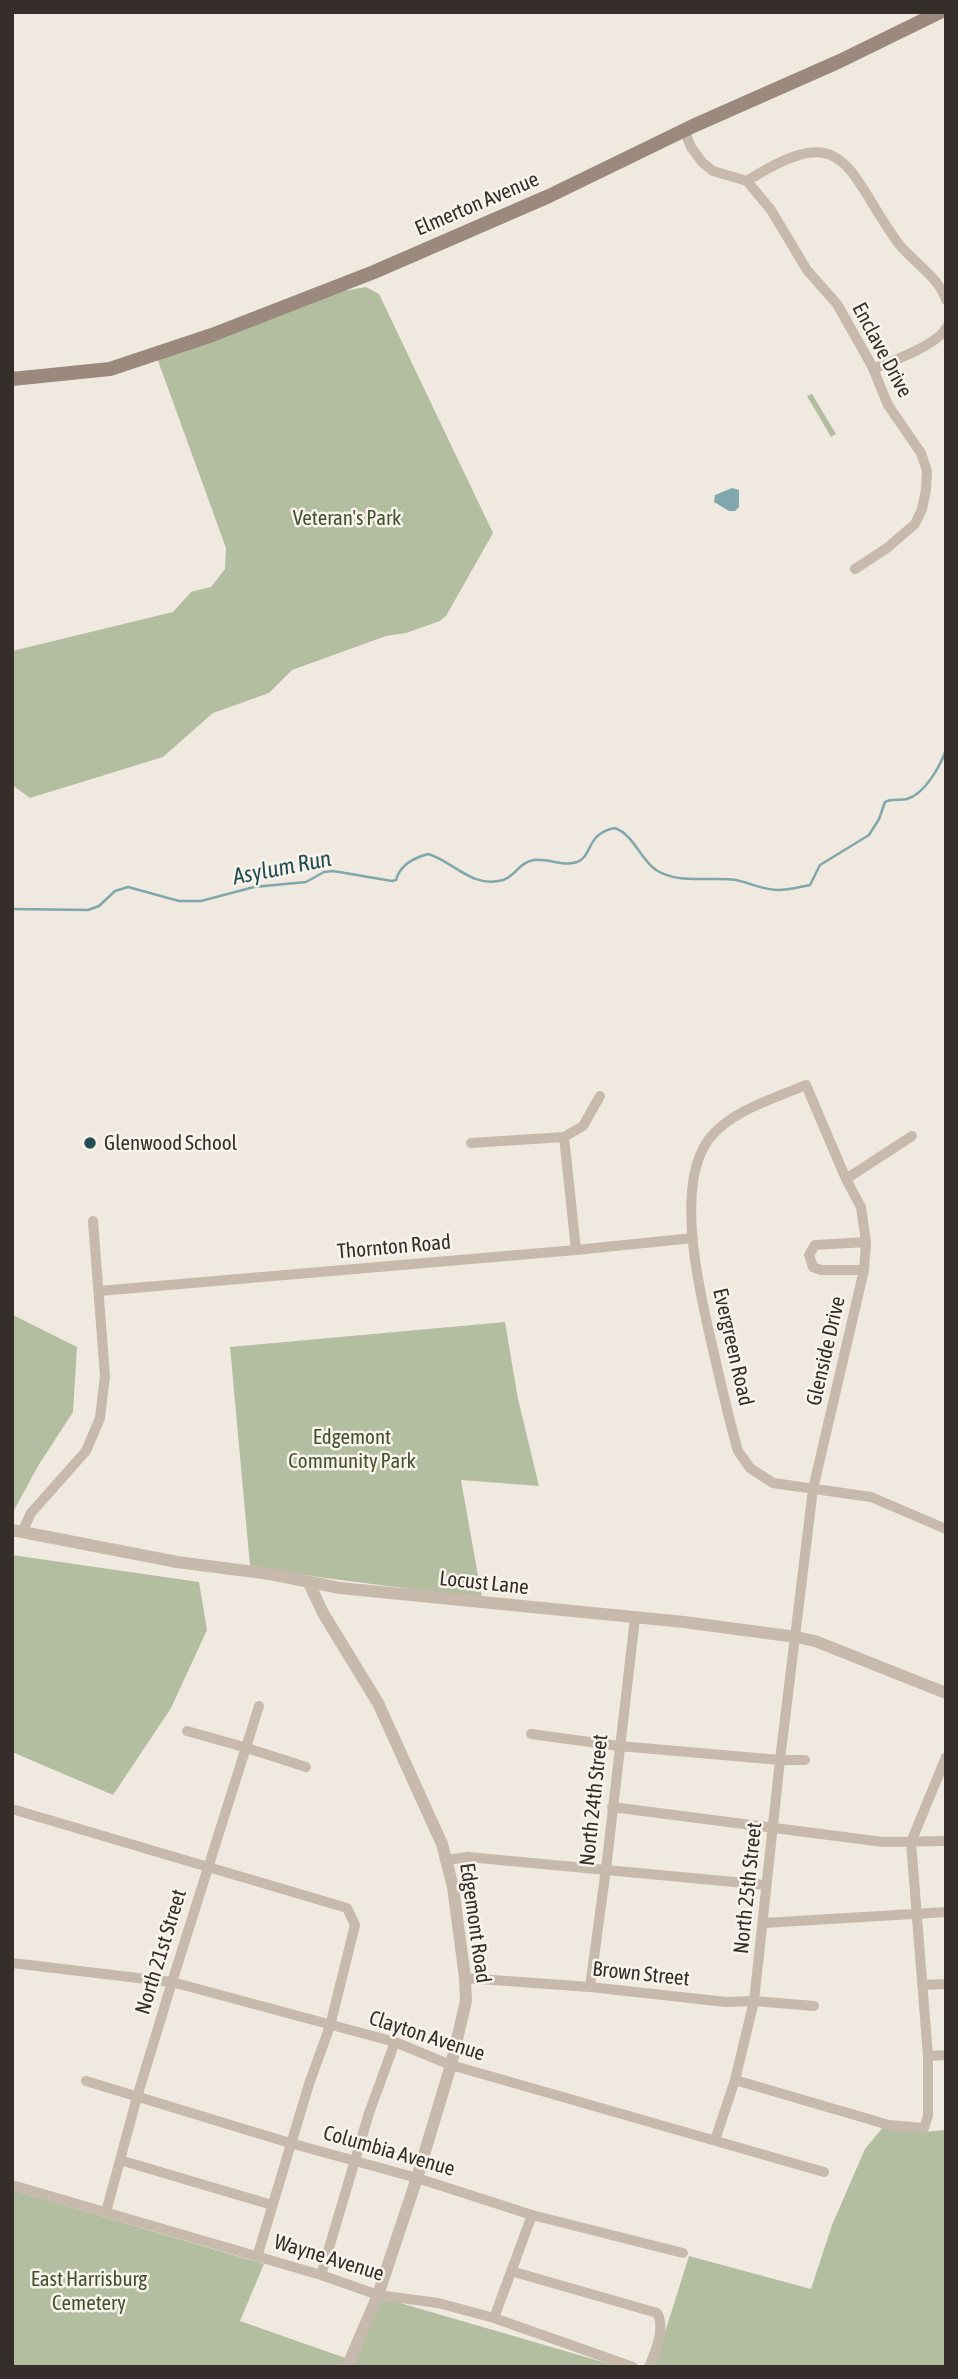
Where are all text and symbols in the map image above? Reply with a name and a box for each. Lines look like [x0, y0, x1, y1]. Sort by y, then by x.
street label: Elmerton Avenue [411, 167, 543, 241]
street label: Enclave Drive [846, 298, 918, 402]
park label: Veteran's Park [293, 505, 401, 531]
water label: Asylum Run [231, 845, 333, 891]
place label: Glenwood School [104, 1130, 237, 1156]
marker: Glenwood School [82, 1135, 98, 1151]
street label: Thornton Road [336, 1229, 452, 1265]
street label: Evergreen Road [707, 1286, 759, 1408]
street label: Glenside Drive [801, 1294, 851, 1408]
park label: Edgemont Community Park [288, 1424, 416, 1474]
street label: Locust Lane [438, 1566, 530, 1600]
street label: North 24th Street [575, 1733, 613, 1867]
street label: North 25th Street [729, 1821, 767, 1955]
street label: Edgemont Road [454, 1861, 496, 1985]
street label: North 21st Street [130, 1886, 192, 2018]
street label: Brown Street [591, 1956, 691, 1992]
street label: Clayton Avenue [366, 2005, 488, 2067]
street label: Columbia Avenue [320, 2120, 458, 2182]
street label: Wayne Avenue [271, 2229, 387, 2287]
park label: East Harrisburg Cemetery [31, 2266, 147, 2316]

